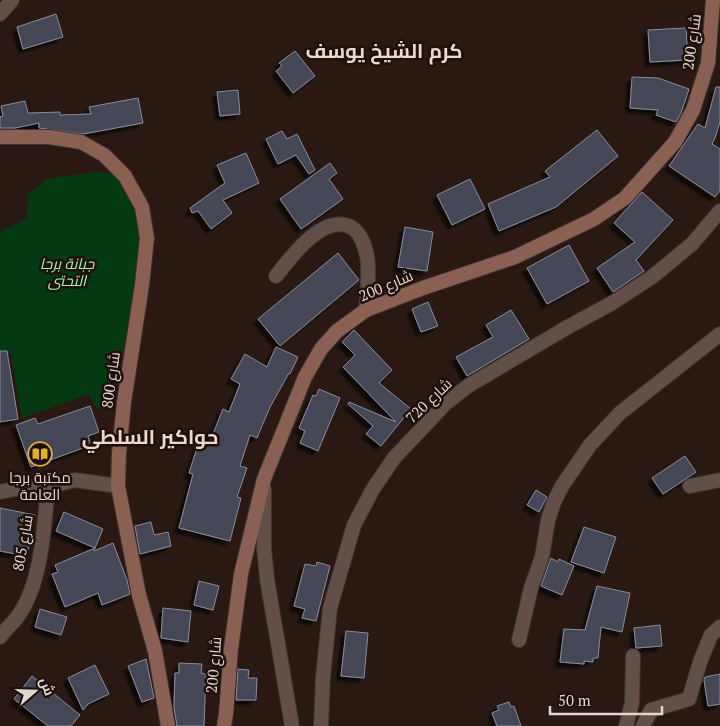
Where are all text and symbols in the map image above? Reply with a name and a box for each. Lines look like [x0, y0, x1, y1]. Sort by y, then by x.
street label: شارع 200 [677, 12, 707, 72]
district label: كرم الشيخ يوسف [306, 37, 462, 65]
park label: جبانة برجا التحتى [40, 253, 95, 290]
street label: شارع 200 [356, 265, 416, 307]
street label: شارع 800 [96, 350, 126, 410]
street label: شارع 720 [401, 373, 457, 429]
district label: حواكير السلطي [82, 423, 218, 453]
library icon: مكتبة برجا العامة [27, 441, 53, 467]
place label: مكتبة برجا العامة [9, 467, 71, 504]
street label: شارع 805 [7, 513, 39, 573]
street label: شارع 200 [201, 636, 227, 694]
north arrow [10, 666, 60, 716]
text: ش [36, 675, 60, 698]
scale bar [550, 684, 662, 716]
text: 50 m [558, 690, 591, 710]

